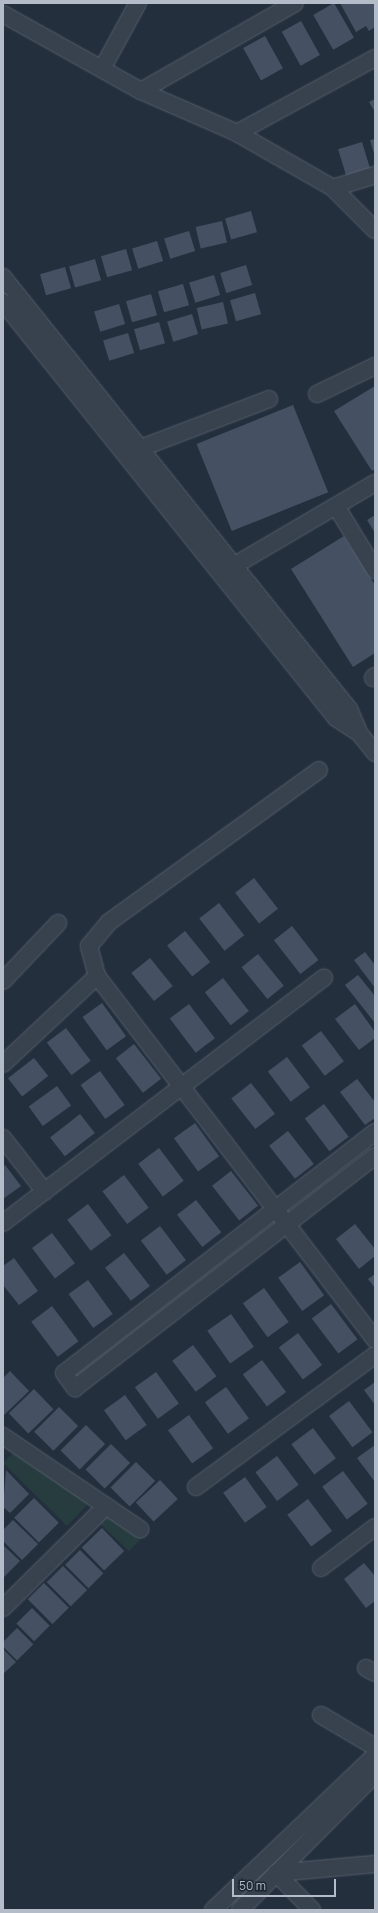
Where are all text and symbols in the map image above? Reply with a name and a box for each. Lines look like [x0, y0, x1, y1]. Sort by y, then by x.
scale bar [234, 1871, 338, 1897]
text: 50 m [239, 1877, 266, 1894]

